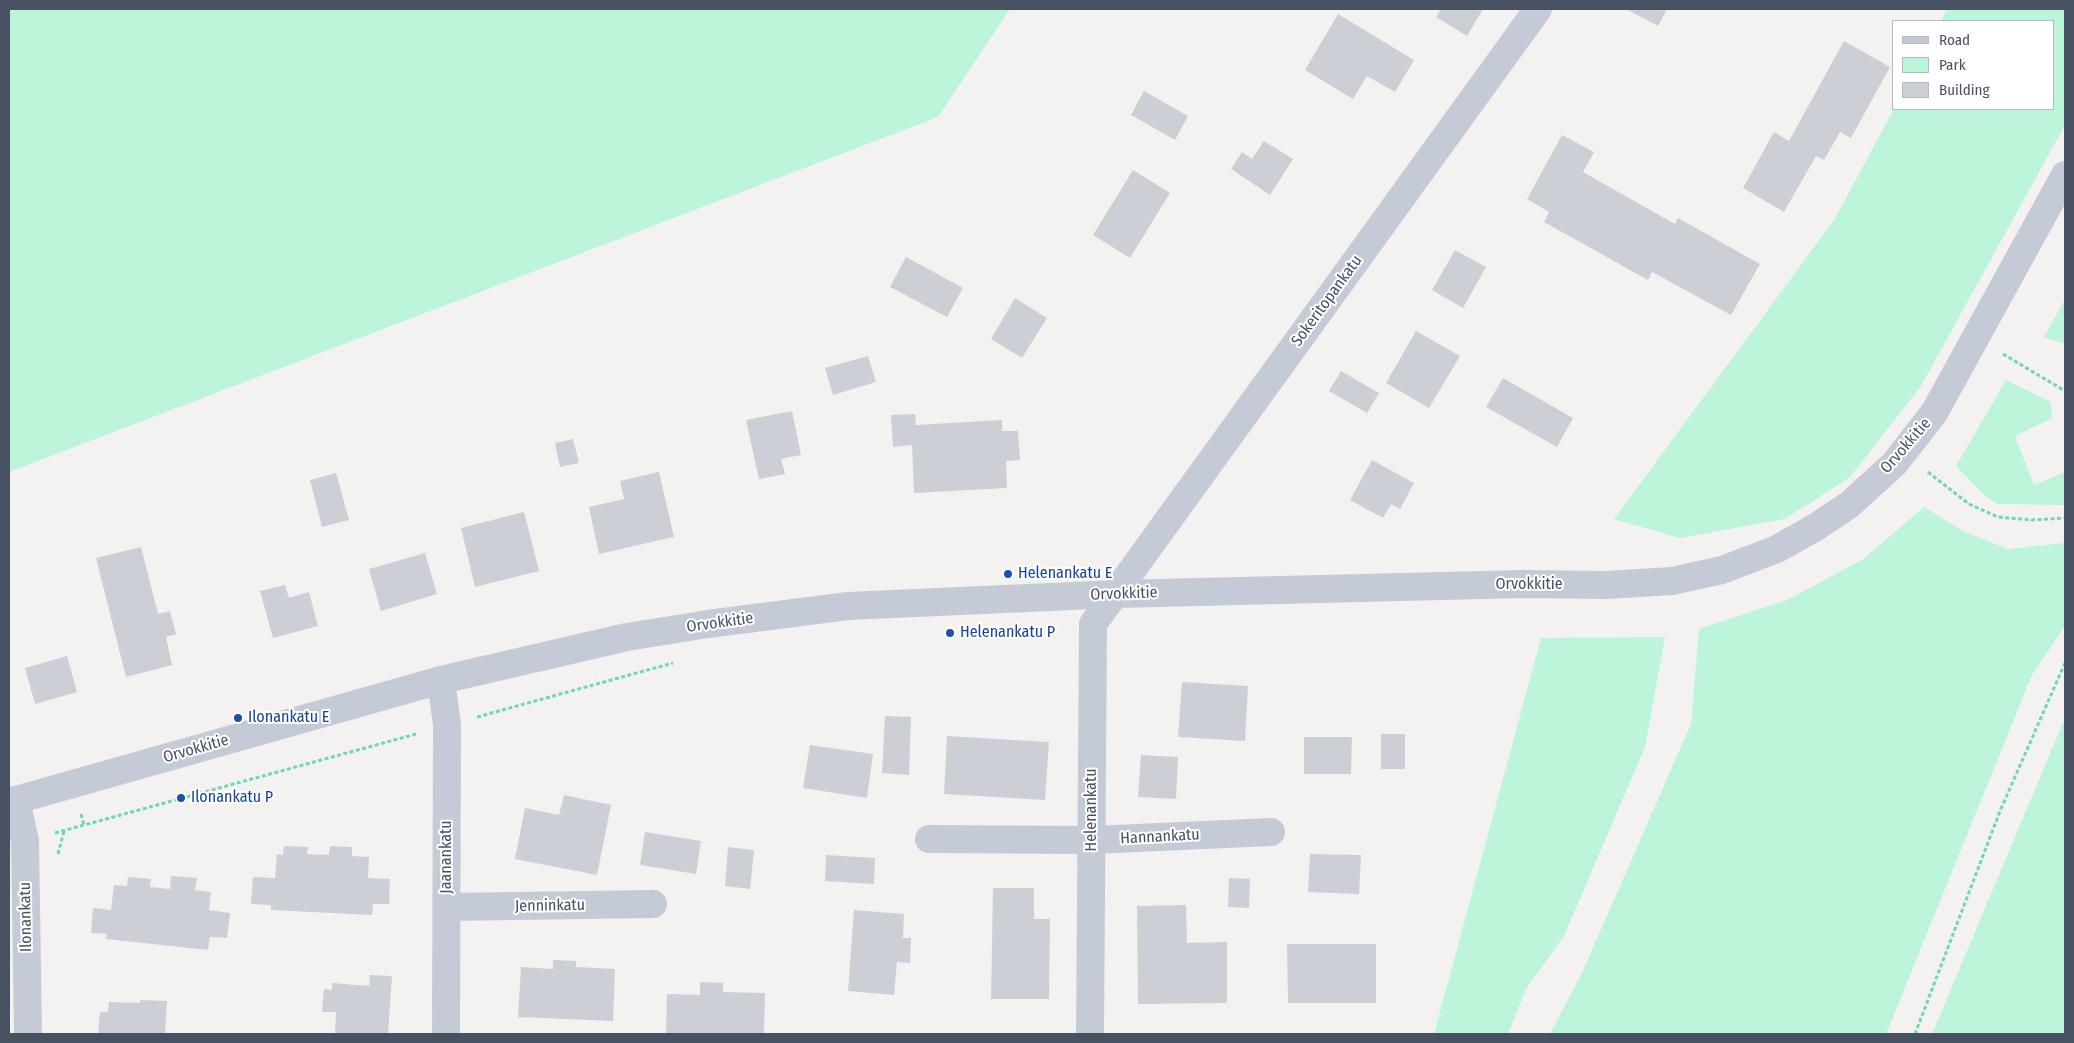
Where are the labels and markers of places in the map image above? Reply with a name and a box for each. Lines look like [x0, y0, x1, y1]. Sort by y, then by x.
place label: Helenankatu E [1018, 564, 1112, 584]
marker: Helenankatu E [1002, 568, 1014, 580]
place label: Helenankatu P [960, 623, 1055, 643]
marker: Helenankatu P [944, 627, 956, 639]
place label: Ilonankatu E [248, 708, 329, 728]
marker: Ilonankatu E [232, 712, 244, 724]
place label: Ilonankatu P [191, 788, 273, 808]
marker: Ilonankatu P [175, 792, 187, 804]

